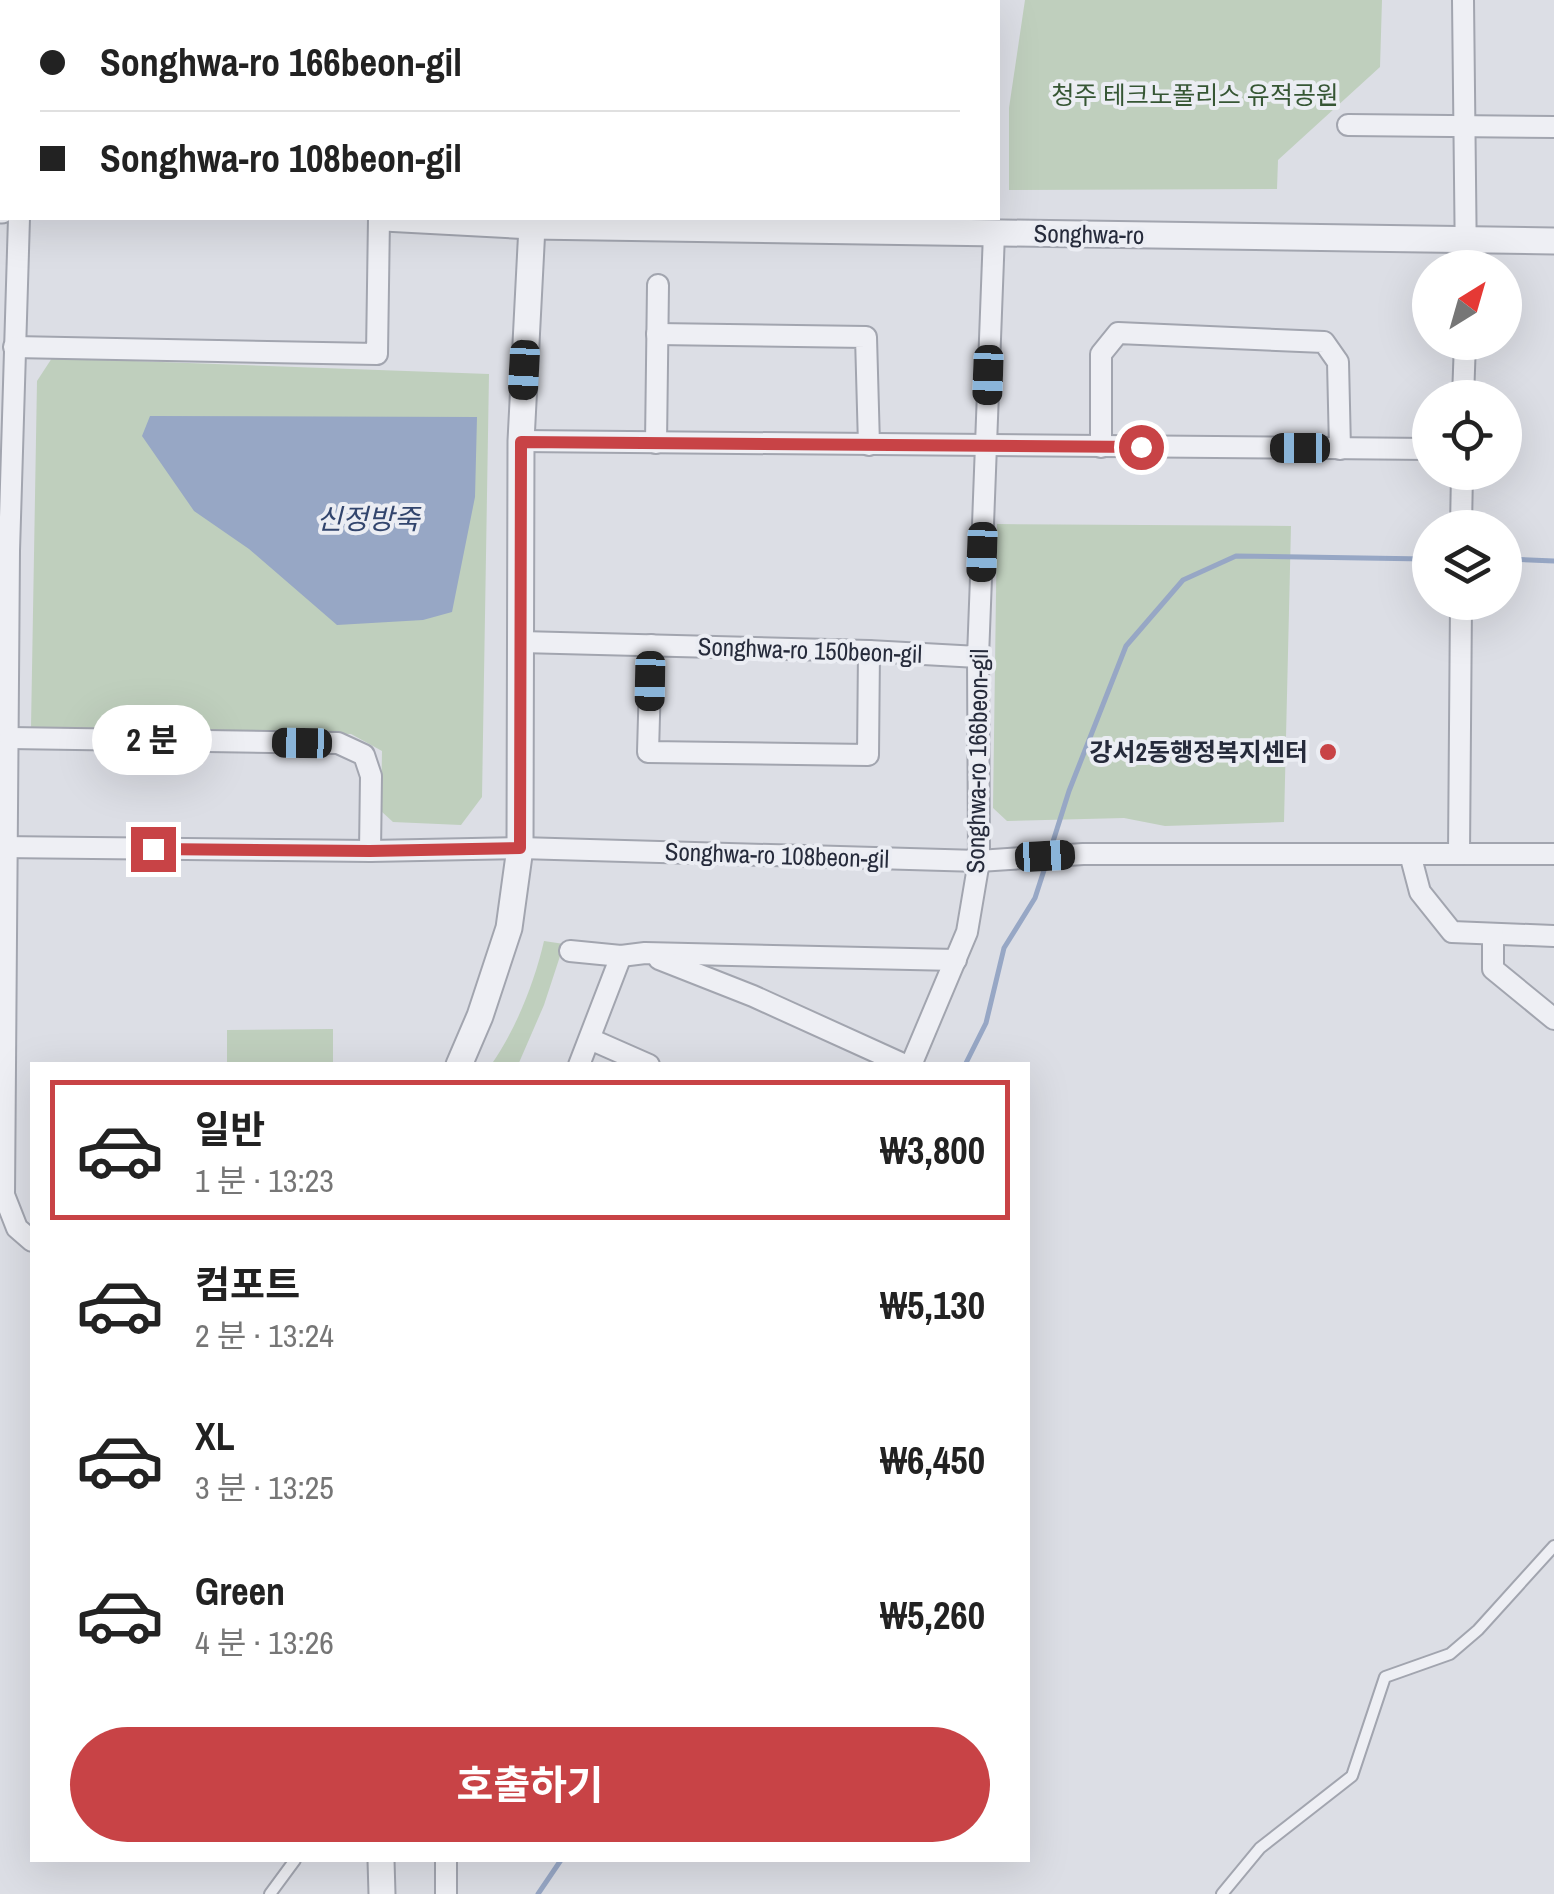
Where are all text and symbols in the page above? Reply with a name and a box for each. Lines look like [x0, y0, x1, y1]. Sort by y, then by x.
text: Songhwa-ro 166beon-gil [100, 37, 462, 88]
park label: 청주 테크노폴리스 유적공원 [1051, 78, 1339, 112]
text: Songhwa-ro 108beon-gil [100, 133, 462, 184]
street label: Songhwa-ro [1033, 216, 1145, 252]
north arrow [1412, 250, 1522, 360]
map controls [1412, 250, 1522, 620]
car [507, 339, 541, 401]
car [972, 344, 1004, 406]
button: locate [1412, 380, 1522, 490]
route start [1119, 425, 1164, 470]
car [1270, 433, 1330, 463]
water label: 신정방죽 [316, 500, 422, 538]
button: layers [1412, 510, 1522, 620]
car [966, 521, 998, 583]
street label: Songhwa-ro 150beon-gil [697, 629, 923, 671]
street label: Songhwa-ro 166beon-gil [958, 648, 996, 874]
car [634, 651, 666, 711]
callout: 2 분 [93, 704, 213, 774]
text: 2 분 [126, 718, 178, 761]
car [272, 727, 332, 759]
place label: 강서2동행정복지센터 [1090, 735, 1308, 769]
marker: 강서2동행정복지센터 [1317, 741, 1339, 763]
route end [131, 827, 176, 872]
street label: Songhwa-ro 108beon-gil [664, 834, 890, 876]
car [1014, 839, 1076, 873]
text: 일반 [195, 1104, 265, 1155]
icon: car [75, 1105, 165, 1195]
text: ₩3,800 [880, 1125, 985, 1176]
text: 1 분 · 13:23 [195, 1159, 334, 1202]
text: 컴포트 [195, 1259, 300, 1310]
icon: car [75, 1260, 165, 1350]
text: ₩5,130 [880, 1280, 985, 1331]
text: 2 분 · 13:24 [195, 1314, 334, 1357]
text: XL [195, 1411, 235, 1462]
icon: car [75, 1415, 165, 1505]
text: ₩6,450 [880, 1435, 985, 1486]
text: 3 분 · 13:25 [195, 1466, 334, 1509]
text: Green [195, 1566, 285, 1617]
icon: car [75, 1570, 165, 1660]
text: ₩5,260 [880, 1590, 985, 1641]
text: 4 분 · 13:26 [195, 1621, 334, 1664]
button: 호출하기 [70, 1727, 990, 1842]

